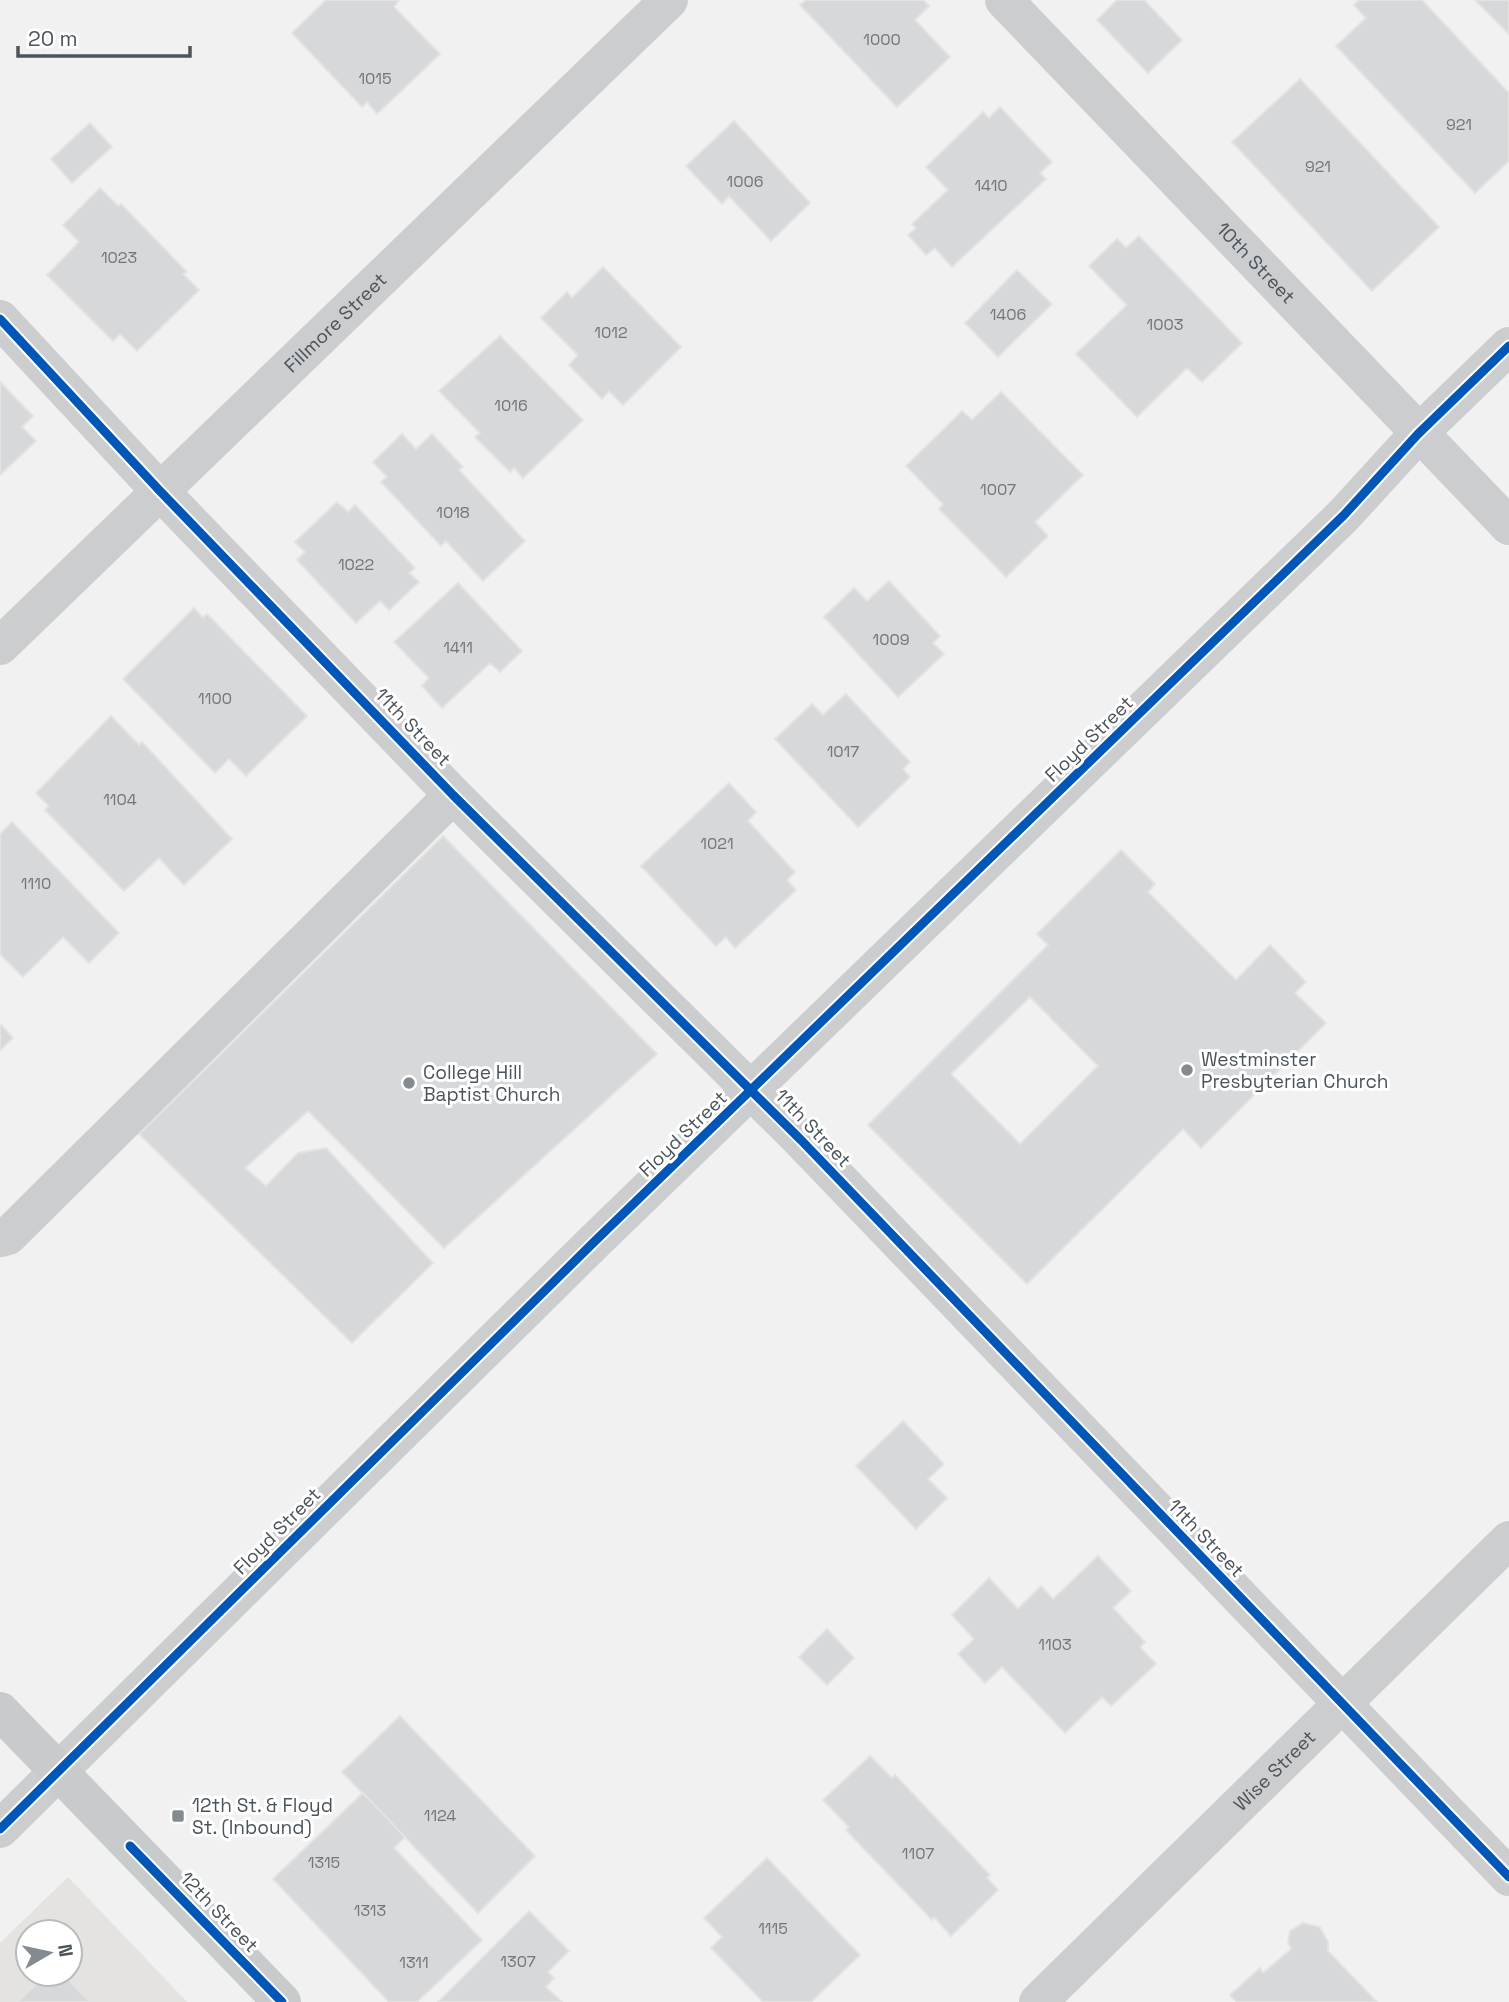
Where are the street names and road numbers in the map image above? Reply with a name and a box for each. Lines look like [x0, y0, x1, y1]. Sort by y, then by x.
street label: 10th Street [1211, 217, 1301, 309]
street label: Fillmore Street [279, 267, 392, 378]
street label: 11th Street [370, 683, 456, 771]
street label: Floyd Street [1040, 691, 1138, 787]
street label: 11th Street [770, 1084, 856, 1172]
street label: Floyd Street [634, 1086, 732, 1182]
street label: Floyd Street [228, 1482, 326, 1580]
street label: 11th Street [1163, 1494, 1249, 1582]
street label: Wise Street [1228, 1724, 1321, 1816]
street label: 12th Street [174, 1866, 264, 1958]

